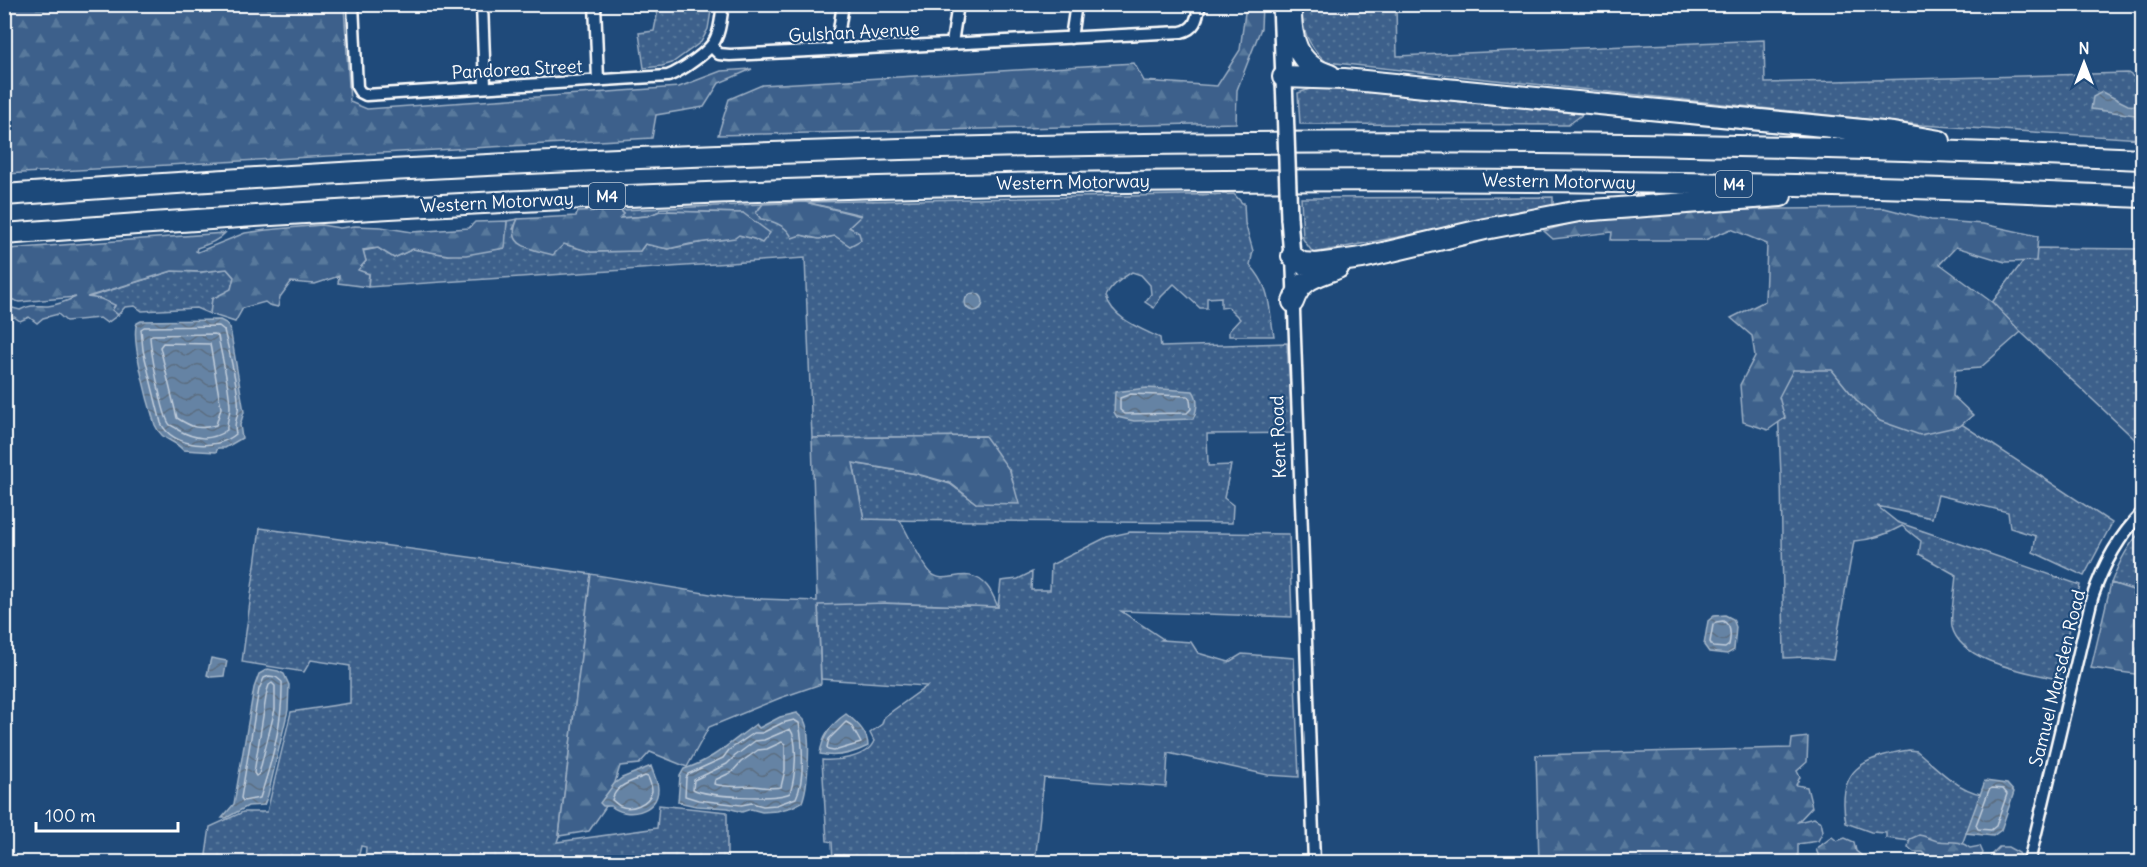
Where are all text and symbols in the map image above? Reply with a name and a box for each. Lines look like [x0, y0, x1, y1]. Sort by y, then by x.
street label: Gulshan Avenue [788, 17, 920, 47]
north arrow [2054, 33, 2114, 93]
text: N [2078, 38, 2090, 58]
street label: Pandorea Street [451, 54, 583, 84]
street label: Western Motorway [1482, 168, 1636, 194]
street label: Western Motorway [996, 169, 1150, 195]
road number: M4 [1716, 171, 1752, 197]
road number: M4 [589, 183, 625, 209]
street label: Western Motorway [420, 186, 574, 218]
street label: Kent Road [1265, 395, 1291, 479]
street label: Samuel Marsden Road [2024, 587, 2090, 769]
scale bar [36, 795, 178, 833]
text: 100 m [45, 804, 96, 827]

